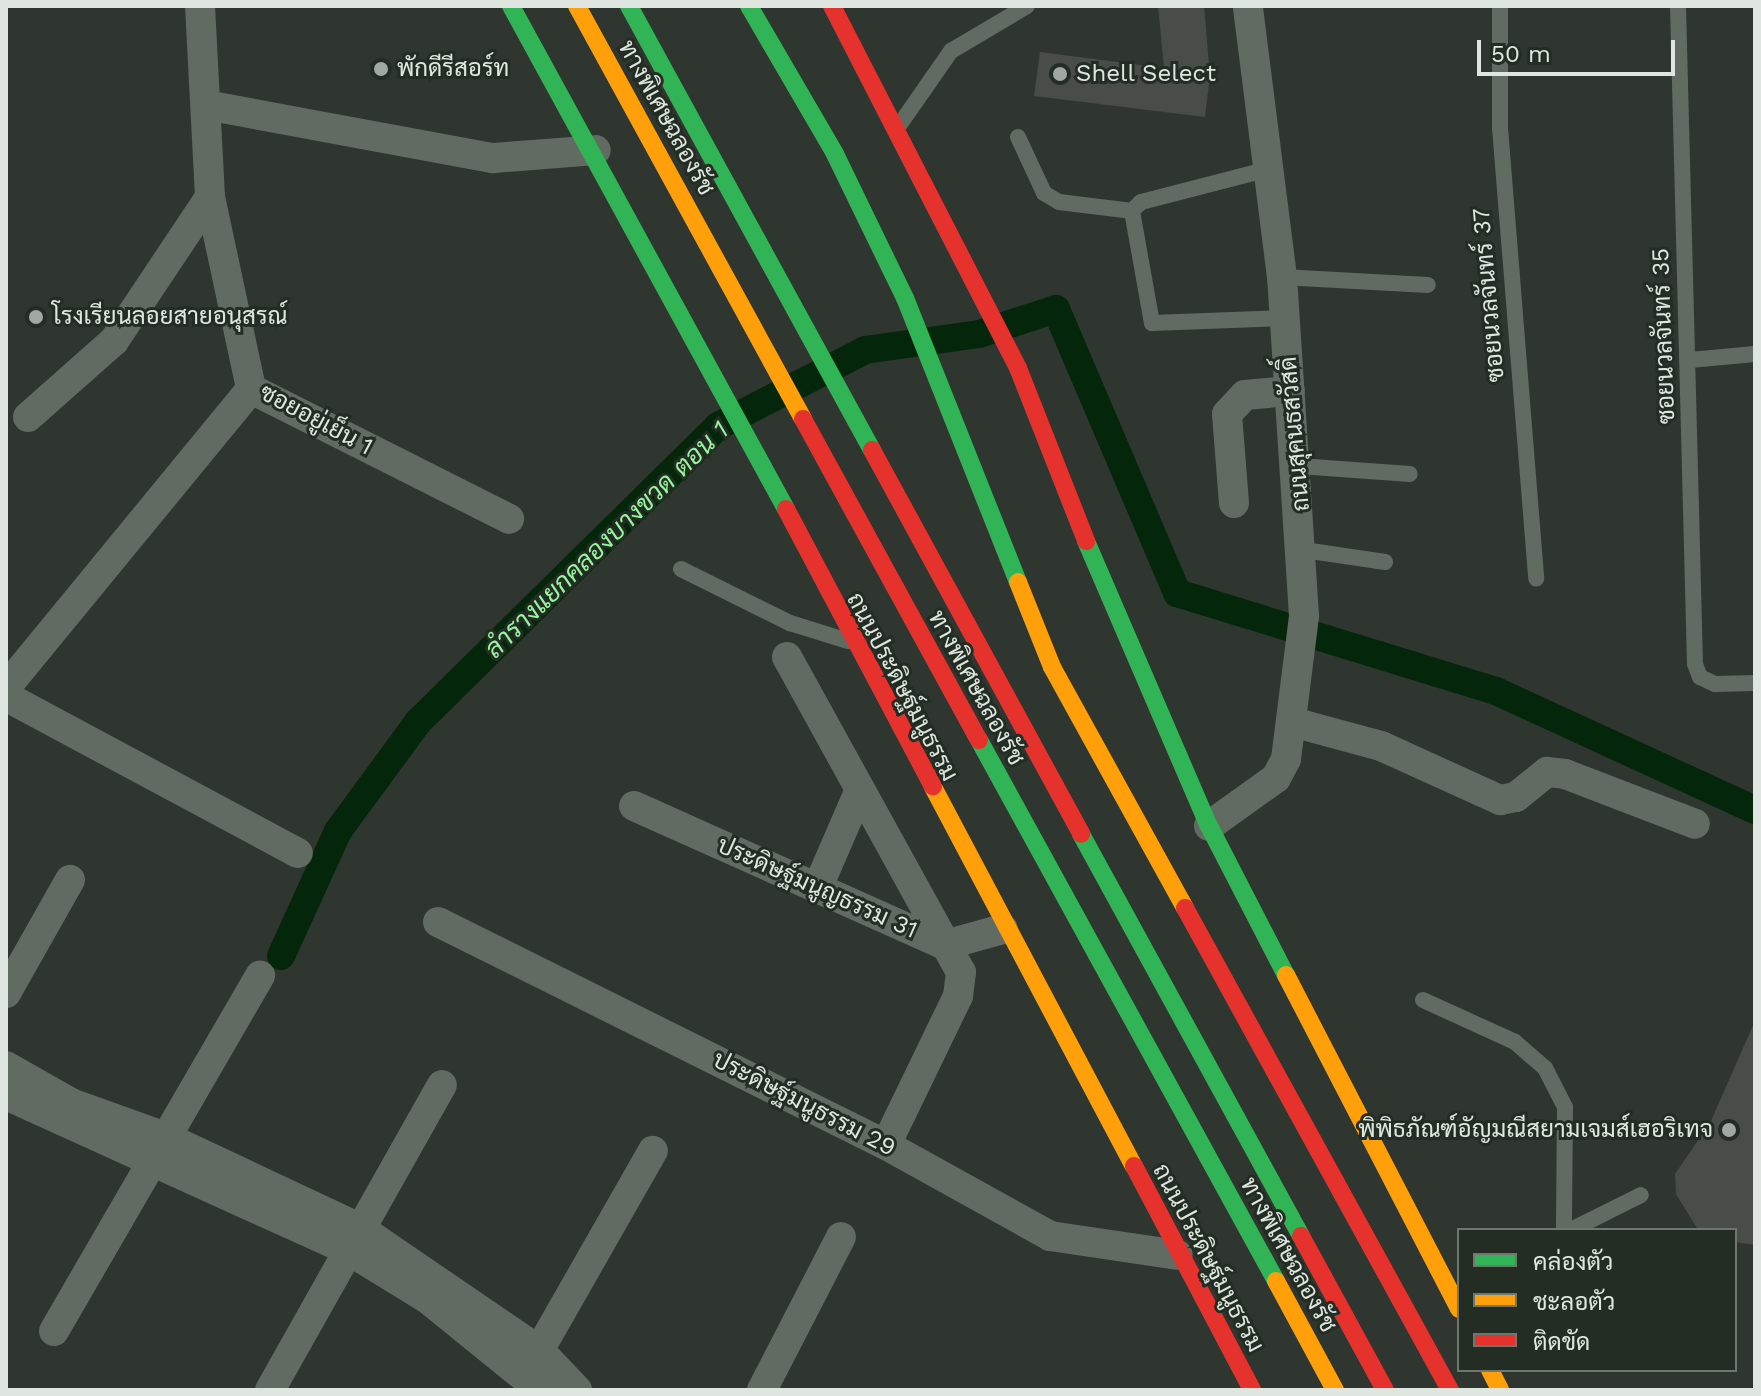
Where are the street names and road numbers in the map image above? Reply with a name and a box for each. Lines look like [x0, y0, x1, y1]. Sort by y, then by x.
street label: ทางพิเศษฉลองรัช [612, 36, 720, 200]
street label: ซอยนวลจันทร์ 37 [1467, 207, 1511, 383]
street label: ซอยนวลจันทร์ 35 [1647, 247, 1681, 425]
street label: ถนนสุคนธสวัสดิ์ [1274, 355, 1316, 513]
street label: ซอยอยู่เย็น 1 [254, 378, 378, 462]
street label: ถนนประดิษฐ์มนูธรรม [840, 588, 964, 786]
street label: ทางพิเศษฉลองรัช [922, 606, 1030, 770]
street label: ประดิษฐ์มนูญธรรม 31 [712, 831, 922, 945]
street label: ประดิษฐ์มนูธรรม 29 [708, 1045, 900, 1163]
street label: ถนนประดิษฐ์มนูธรรม [1146, 1159, 1270, 1357]
street label: ทางพิเศษฉลองรัช [1234, 1173, 1342, 1337]

